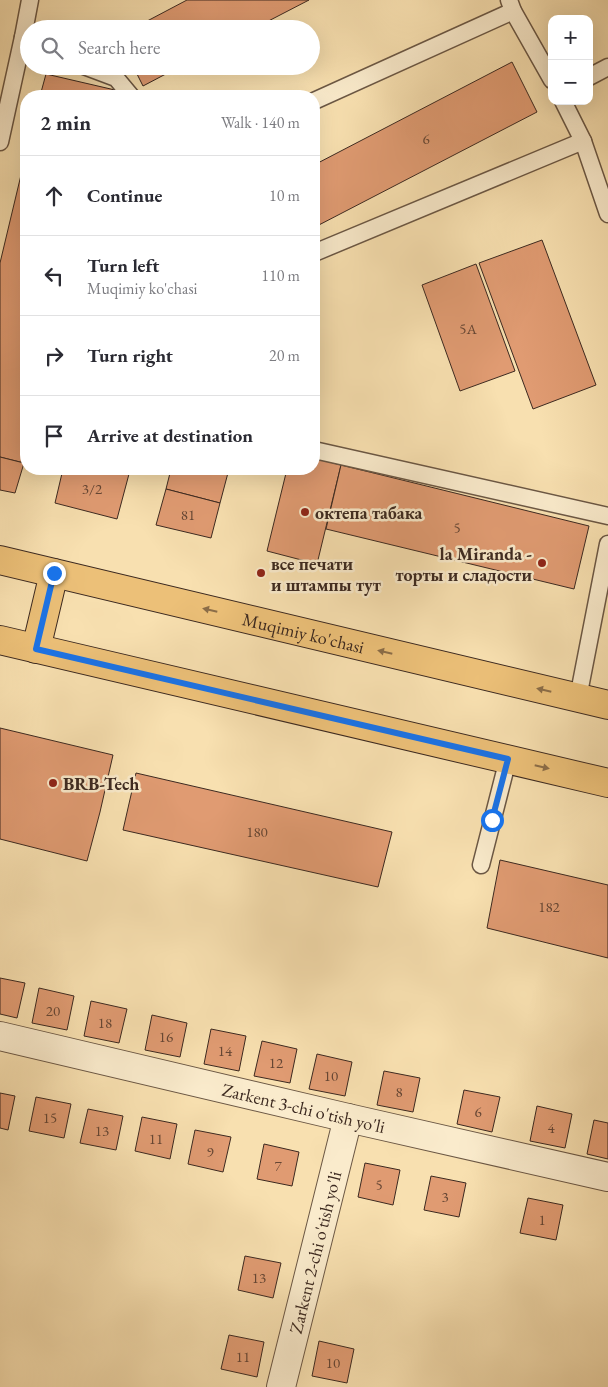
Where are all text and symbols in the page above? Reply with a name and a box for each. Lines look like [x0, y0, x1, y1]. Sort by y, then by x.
map controls [548, 15, 593, 105]
button: + [548, 15, 593, 60]
search box [20, 20, 320, 75]
icon: search [38, 34, 66, 62]
text: Search here [78, 35, 160, 60]
button: − [548, 60, 593, 105]
text: 2 min [40, 109, 91, 136]
text: Walk · 140 m [221, 112, 300, 133]
house number: 6 [422, 129, 430, 148]
icon: ahead [40, 182, 68, 210]
text: Continue [87, 183, 162, 208]
text: 10 m [269, 185, 300, 206]
text: Turn left [87, 253, 159, 278]
icon: left [40, 262, 68, 290]
text: 110 m [261, 265, 300, 286]
text: Muqimiy ko'chasi [87, 278, 198, 299]
house number: 5A [459, 319, 477, 338]
icon: right [40, 342, 68, 370]
text: Turn right [87, 343, 173, 368]
text: 20 m [269, 345, 300, 366]
icon: arrive [40, 422, 68, 450]
text: Arrive at destination [87, 423, 253, 448]
house number: 3/2 [82, 479, 103, 498]
place label: октепа табака [315, 501, 422, 524]
house number: 81 [181, 505, 195, 524]
marker: октепа табака [299, 506, 311, 518]
house number: 5 [453, 518, 461, 537]
place label: la Miranda - торты и сладости [395, 542, 532, 586]
place label: все печати и штампы тут [271, 552, 381, 596]
marker: la Miranda - торты и сладости [536, 557, 548, 569]
route end [43, 562, 66, 585]
marker: все печати и штампы тут [255, 567, 267, 579]
one-way arrow [203, 606, 218, 614]
street label: Muqimiy ko'chasi [240, 607, 367, 658]
one-way arrow [378, 648, 393, 656]
one-way arrow [536, 686, 551, 694]
one-way arrow [534, 763, 549, 771]
place label: BRB-Tech [63, 772, 139, 795]
marker: BRB-Tech [47, 777, 59, 789]
route start [481, 809, 504, 832]
house number: 180 [246, 822, 268, 841]
house number: 182 [538, 897, 561, 916]
house number: 20 [46, 1001, 60, 1020]
house number: 18 [98, 1013, 112, 1032]
house number: 16 [159, 1027, 173, 1046]
house number: 14 [218, 1041, 233, 1060]
house number: 12 [269, 1053, 284, 1072]
house number: 10 [324, 1066, 338, 1085]
street label: Zarkent 3-chi o'tish yo'li [220, 1077, 388, 1138]
house number: 8 [395, 1082, 403, 1101]
house number: 6 [474, 1102, 482, 1121]
house number: 15 [43, 1108, 57, 1127]
house number: 4 [547, 1118, 555, 1137]
house number: 13 [95, 1121, 109, 1140]
house number: 11 [149, 1129, 163, 1148]
house number: 9 [206, 1142, 214, 1161]
house number: 7 [274, 1156, 282, 1175]
street label: Zarkent 2-chi o'tish yo'li [283, 1168, 346, 1336]
house number: 5 [375, 1175, 383, 1194]
house number: 3 [441, 1187, 449, 1206]
house number: 1 [538, 1210, 546, 1229]
house number: 13 [252, 1268, 266, 1287]
house number: 11 [236, 1347, 250, 1366]
house number: 10 [326, 1353, 340, 1372]

